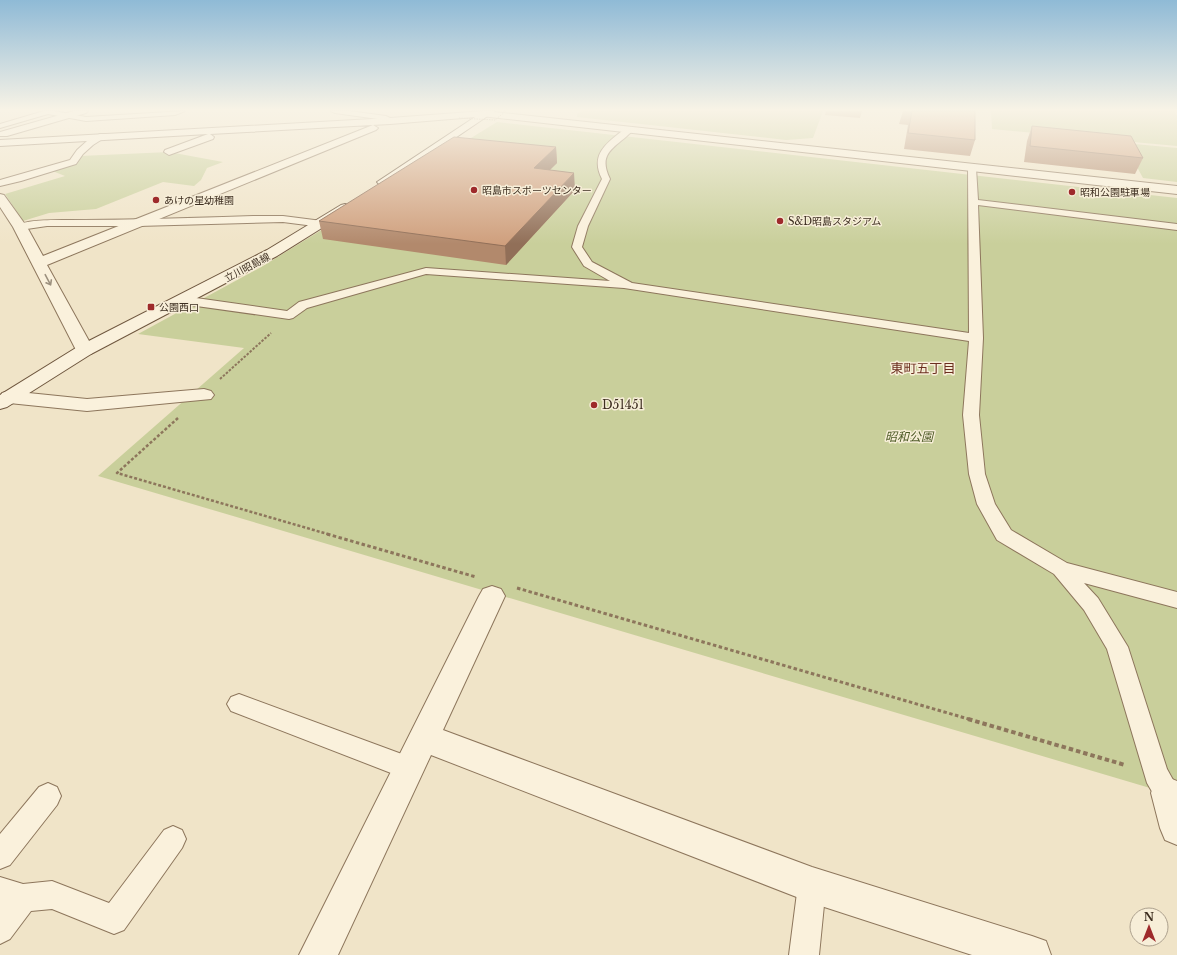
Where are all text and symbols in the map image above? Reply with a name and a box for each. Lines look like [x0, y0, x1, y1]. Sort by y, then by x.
place label: 昭島市スポーツセンター [482, 184, 592, 197]
marker: 昭島市スポーツセンター [469, 185, 479, 195]
place label: 昭和公園駐車場 [1080, 186, 1150, 199]
marker: 昭和公園駐車場 [1067, 187, 1077, 197]
place label: あけの星幼稚園 [164, 194, 234, 207]
marker: あけの星幼稚園 [151, 195, 161, 205]
place label: S&D昭島スタジアム [788, 215, 881, 228]
marker: S&D昭島スタジアム [775, 216, 785, 226]
street label: 立川昭島線 [222, 250, 272, 285]
one-way arrow [45, 274, 52, 286]
place label: 公園西口 [159, 301, 199, 314]
marker: 公園西口 [146, 302, 156, 312]
district label: 東町五丁目 [890, 360, 956, 377]
place label: D51451 [602, 397, 644, 412]
marker: D51451 [589, 400, 599, 410]
park label: 昭和公園 [885, 429, 935, 444]
north arrow [1129, 907, 1169, 947]
text: N [1144, 910, 1155, 924]

